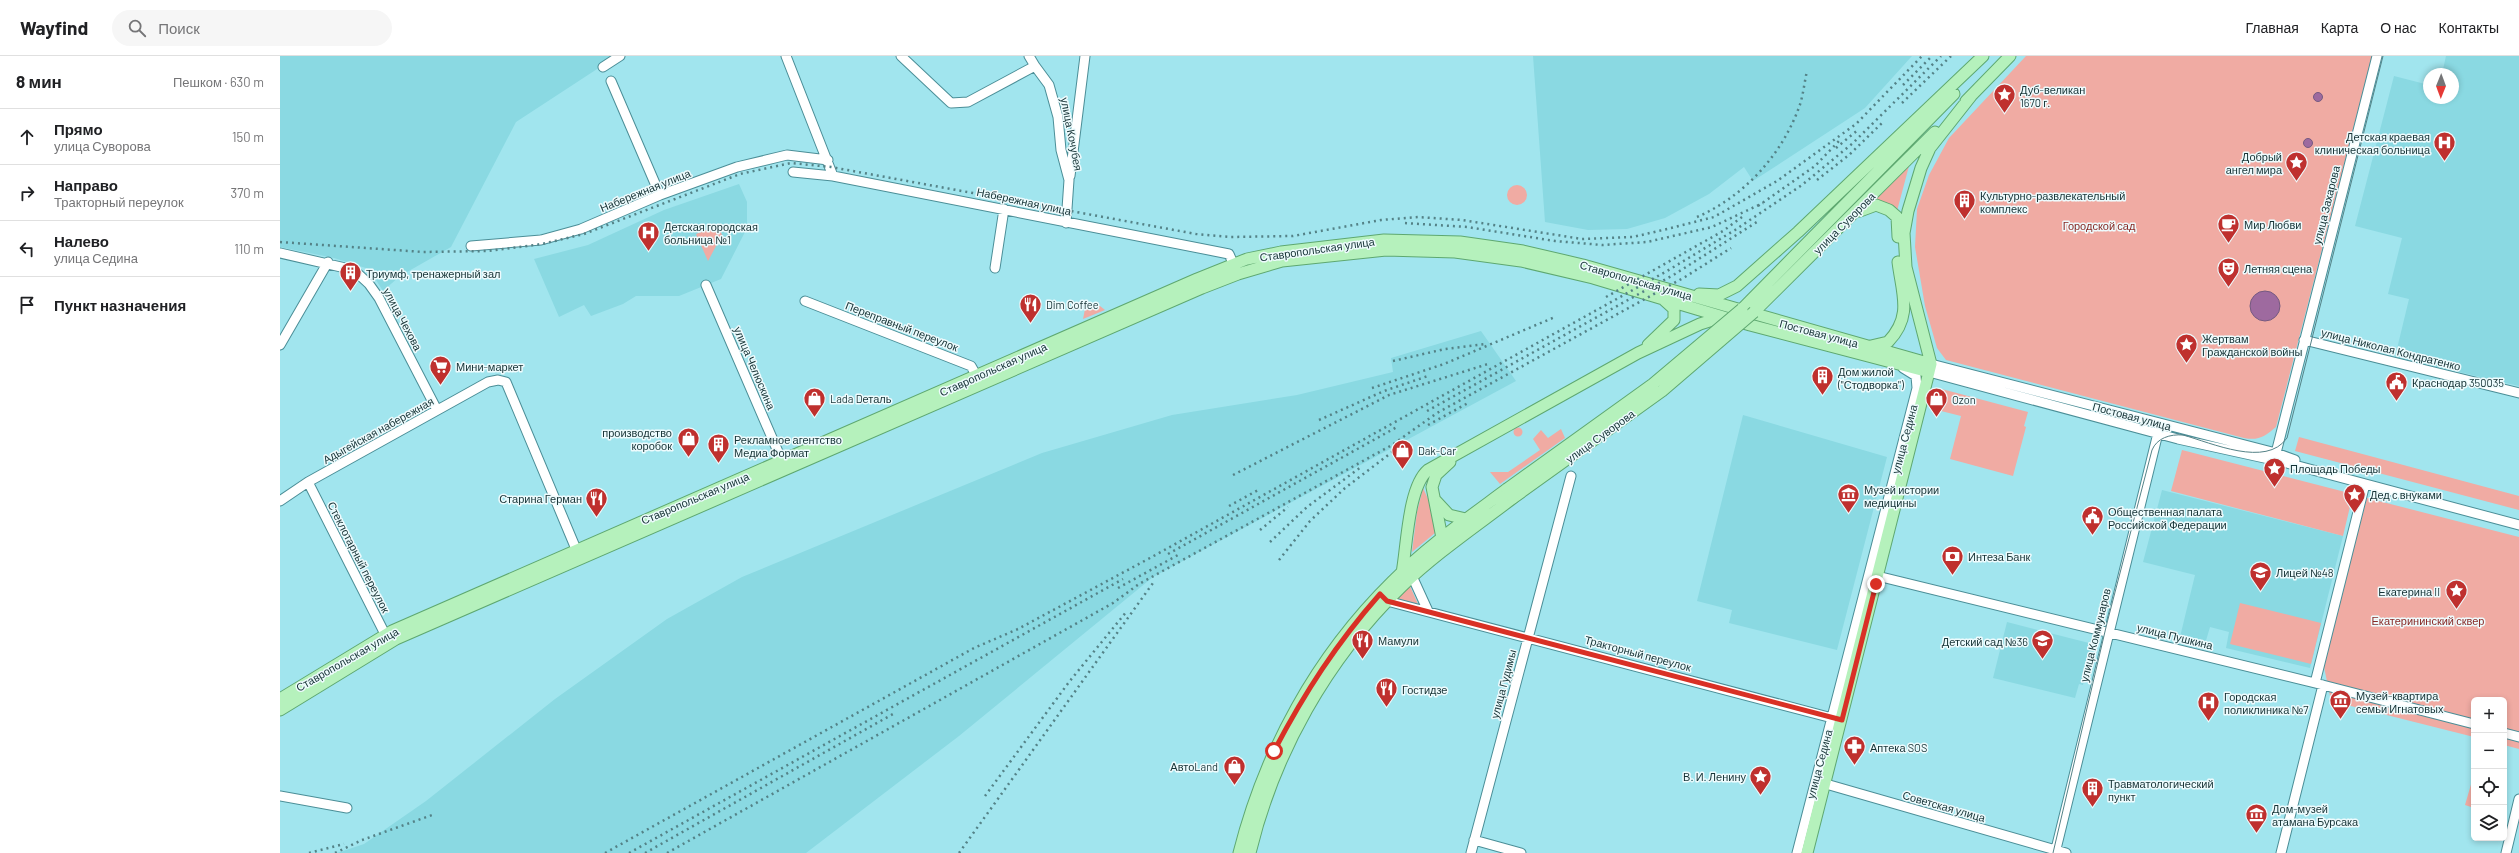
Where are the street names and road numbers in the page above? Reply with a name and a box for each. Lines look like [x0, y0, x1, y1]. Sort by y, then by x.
street label: улица Кочубея [1059, 96, 1085, 172]
street label: улица Захарова [2310, 163, 2342, 246]
street label: Набережная улица [598, 166, 693, 214]
street label: Набережная улица [975, 185, 1073, 218]
street label: улица Суворова [1810, 189, 1878, 257]
street label: Ставропольская улица [1259, 234, 1376, 264]
street label: Ставропольская улица [1578, 258, 1694, 302]
street label: улица Чехова [381, 285, 425, 353]
street label: Переправный переулок [844, 299, 960, 354]
street label: Постовая улица [1778, 316, 1861, 350]
street label: улица Челюскина [732, 325, 779, 412]
street label: улица Николая Кондратенко [2320, 325, 2462, 373]
street label: Ставропольская улица [937, 339, 1049, 399]
street label: Адыгейская набережная [320, 394, 436, 466]
street label: Постовая улица [2091, 399, 2174, 433]
street label: улица Седина [1889, 402, 1920, 475]
street label: улица Суворова [1563, 406, 1638, 465]
street label: Ставропольская улица [639, 469, 752, 527]
street label: Стеклотарный переулок [325, 499, 393, 615]
street label: улица Коммунаров [2077, 587, 2113, 683]
street label: улица Пушкина [2136, 620, 2215, 652]
street label: Ставропольская улица [293, 624, 401, 694]
street label: Тракторный переулок [1583, 633, 1693, 674]
street label: улица Гудимы [1488, 648, 1518, 720]
street label: улица Седина [1804, 727, 1835, 800]
street label: Советская улица [1901, 788, 1988, 824]

